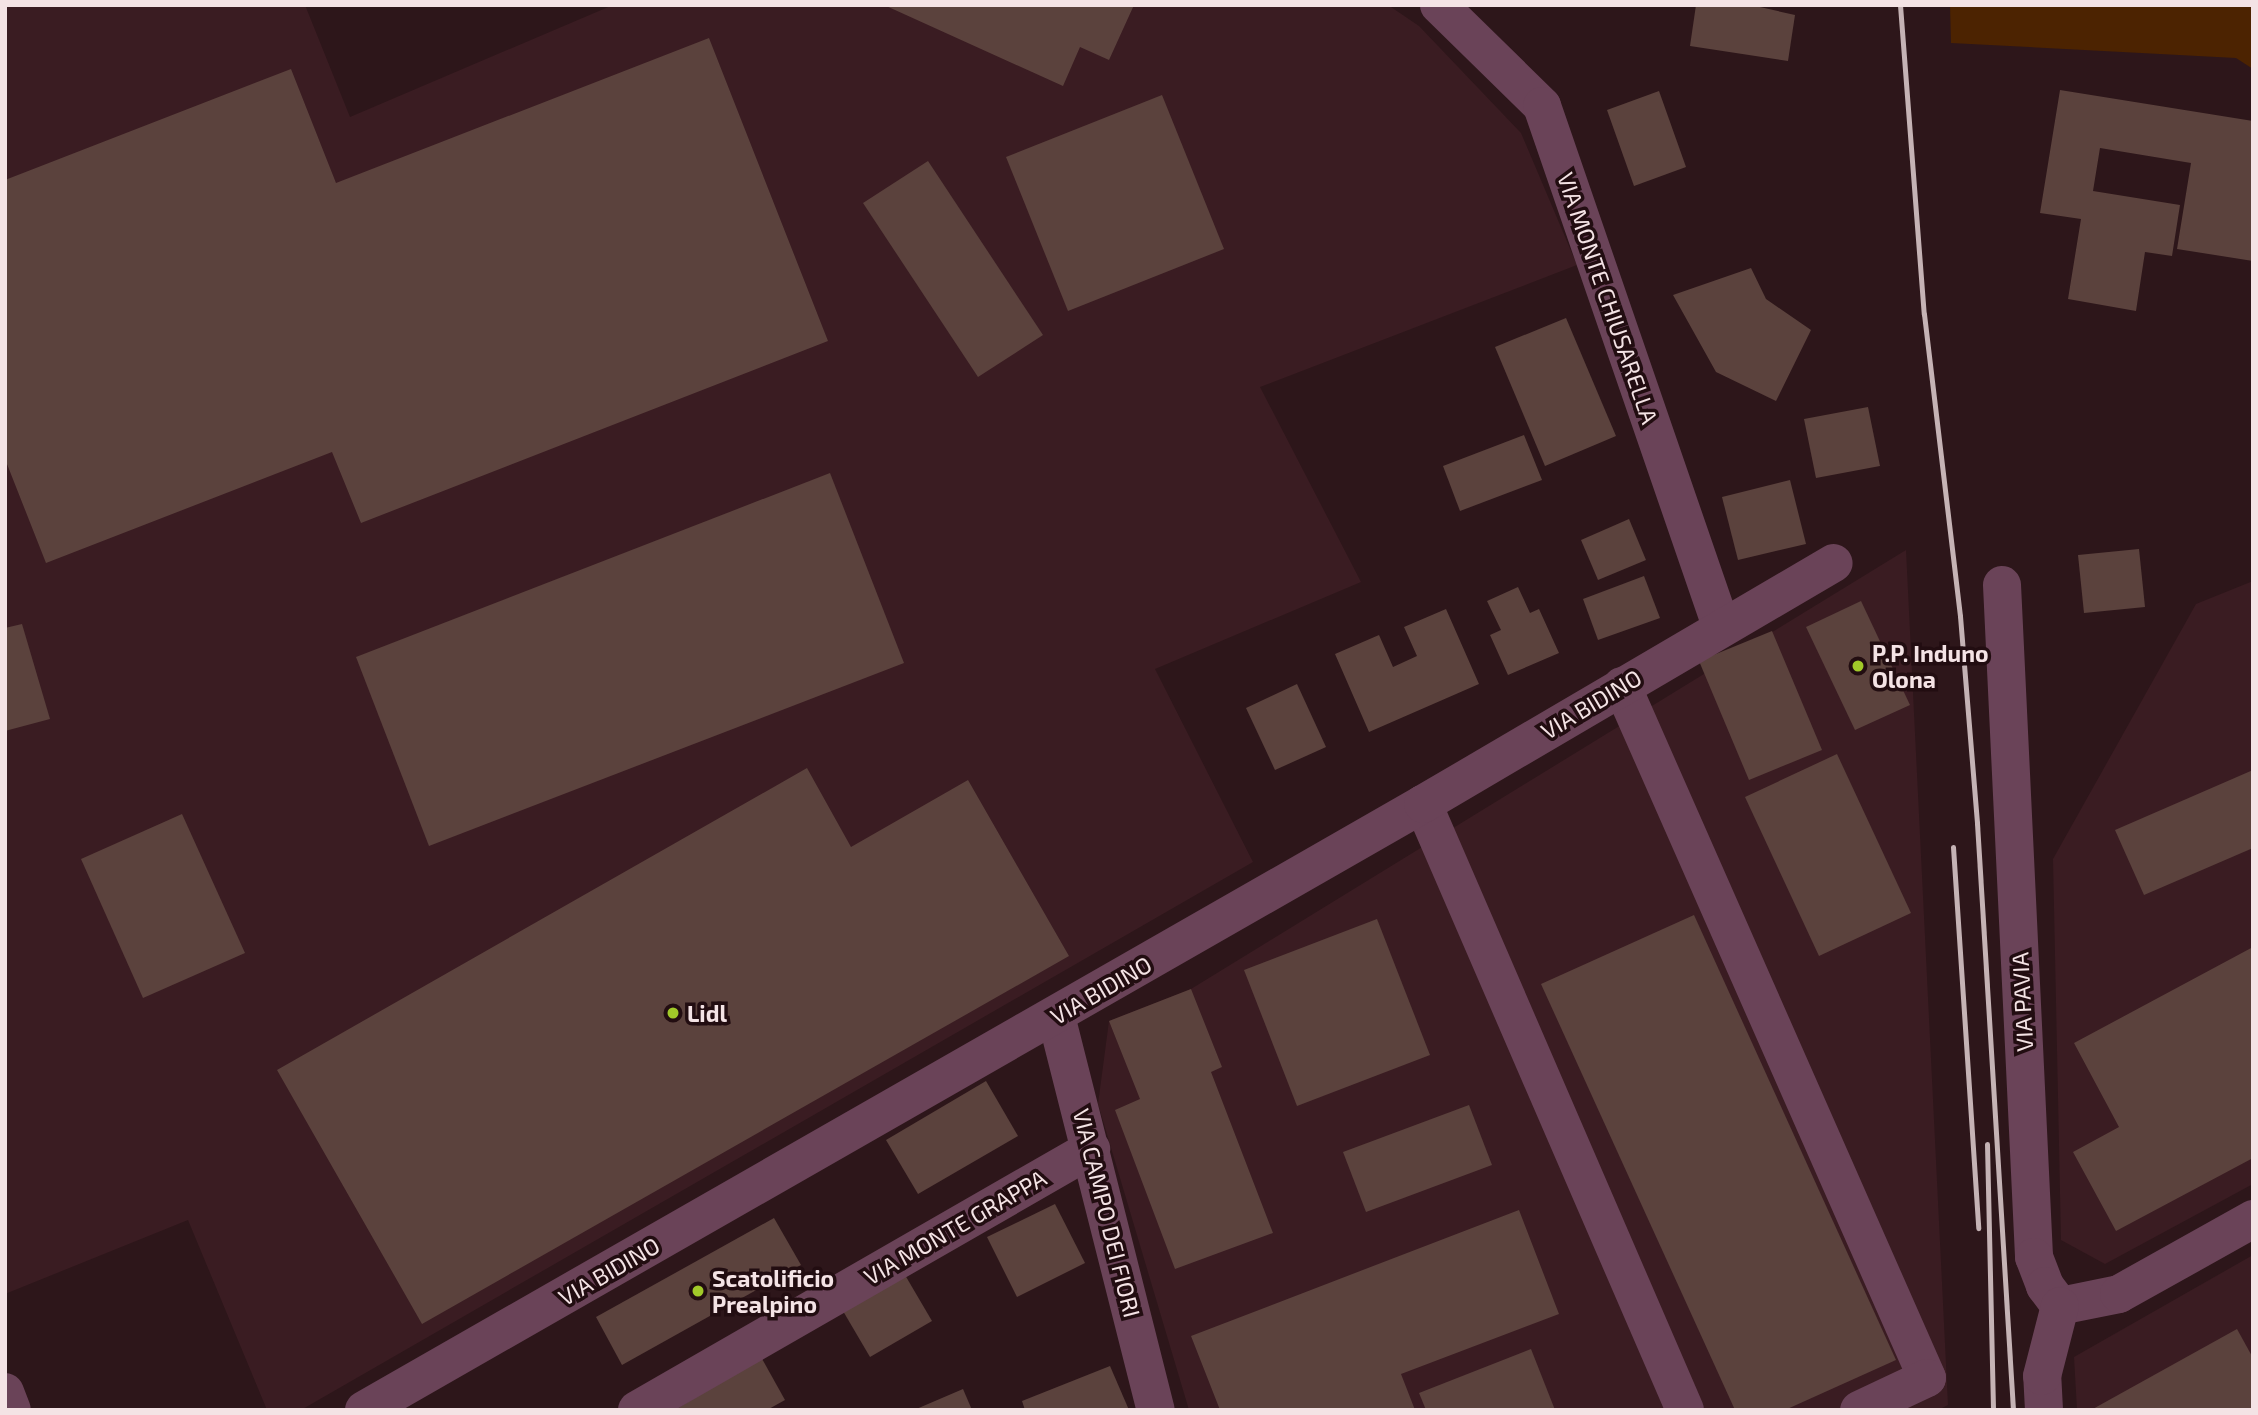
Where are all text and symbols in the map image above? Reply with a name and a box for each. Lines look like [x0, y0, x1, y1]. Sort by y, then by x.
street label: VIA MONTE CHIUSARELLA [1552, 168, 1664, 428]
place label: P.P. Induno Olona [1872, 639, 1989, 693]
marker: P.P. Induno Olona [1850, 658, 1866, 674]
street label: VIA BIDINO [1536, 663, 1646, 745]
street label: VIA BIDINO [1045, 950, 1157, 1030]
street label: VIA PAVIA [2006, 951, 2038, 1053]
place label: Lidl [687, 999, 727, 1027]
marker: Lidl [665, 1005, 681, 1021]
street label: VIA CAMPO DEI FIORI [1068, 1106, 1146, 1320]
street label: VIA MONTE GRAPPA [859, 1164, 1051, 1290]
street label: VIA BIDINO [553, 1231, 665, 1311]
place label: Scatolificio Prealpino [712, 1264, 834, 1318]
marker: Scatolificio Prealpino [690, 1283, 706, 1299]

